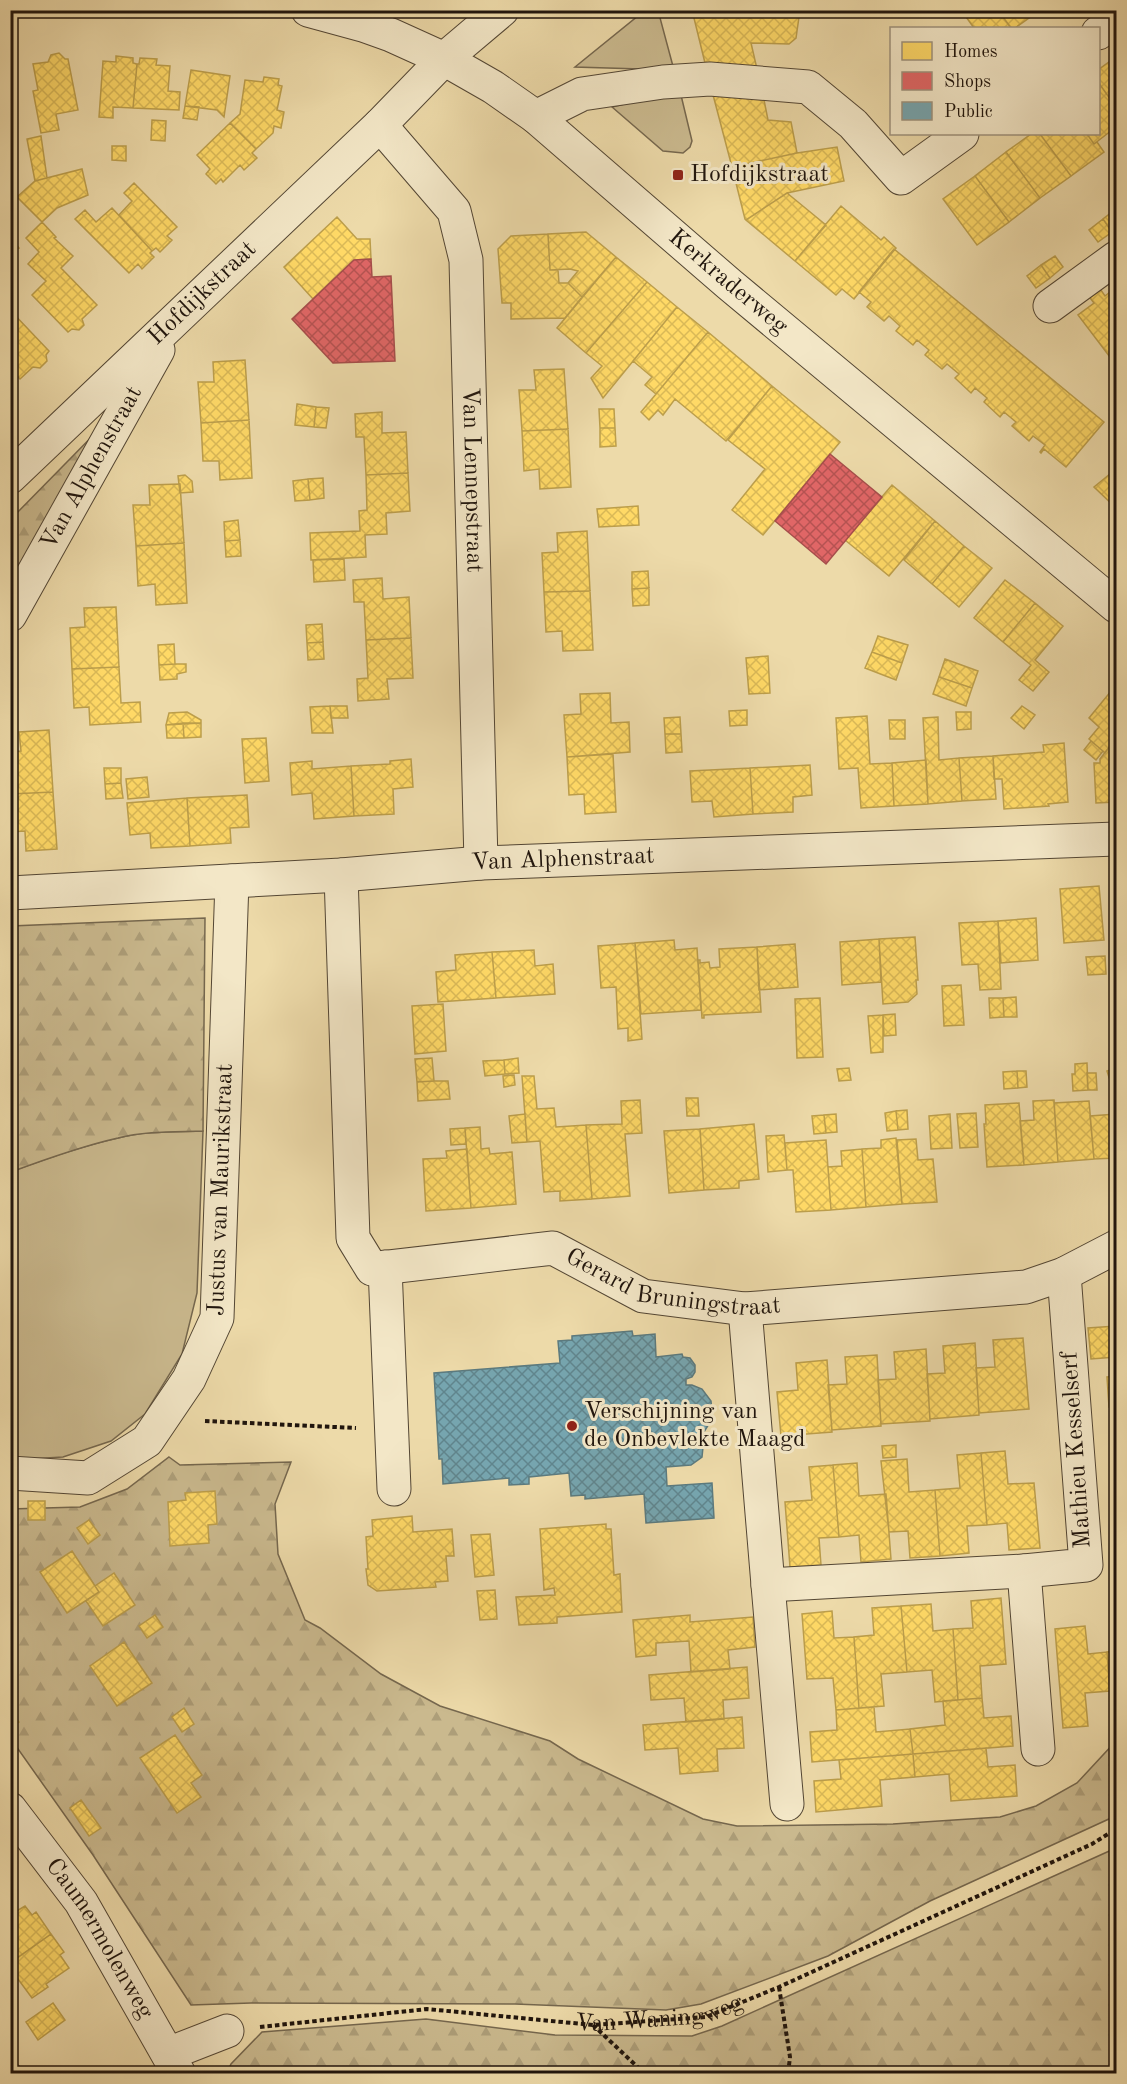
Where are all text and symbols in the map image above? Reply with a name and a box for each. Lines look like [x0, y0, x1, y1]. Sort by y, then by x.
legend [890, 27, 1100, 135]
text: Homes [944, 43, 998, 61]
text: Shops [944, 73, 991, 91]
text: Public [944, 103, 993, 121]
place label: Hofdijkstraat [690, 163, 829, 187]
marker: Hofdijkstraat [671, 168, 685, 182]
street label: Kerkraderweg [664, 225, 792, 339]
street label: Hofdijkstraat [144, 237, 261, 350]
street label: Van Alphenstraat [37, 382, 147, 554]
street label: Van Lennepstraat [457, 387, 486, 573]
street label: Van Alphenstraat [470, 844, 655, 876]
street label: Justus van Maurikstraat [205, 1063, 238, 1316]
street label: Gerard Bruningstraat [561, 1245, 782, 1321]
street label: Mathieu Kesselserf [1058, 1350, 1096, 1549]
place label: Verschijning van de Onbevlekte Maagd [584, 1400, 806, 1452]
marker: Verschijning van de Onbevlekte Maagd [565, 1419, 579, 1433]
street label: Caumermolenweg [41, 1854, 157, 2023]
street label: Van Waningweg [574, 1991, 747, 2037]

